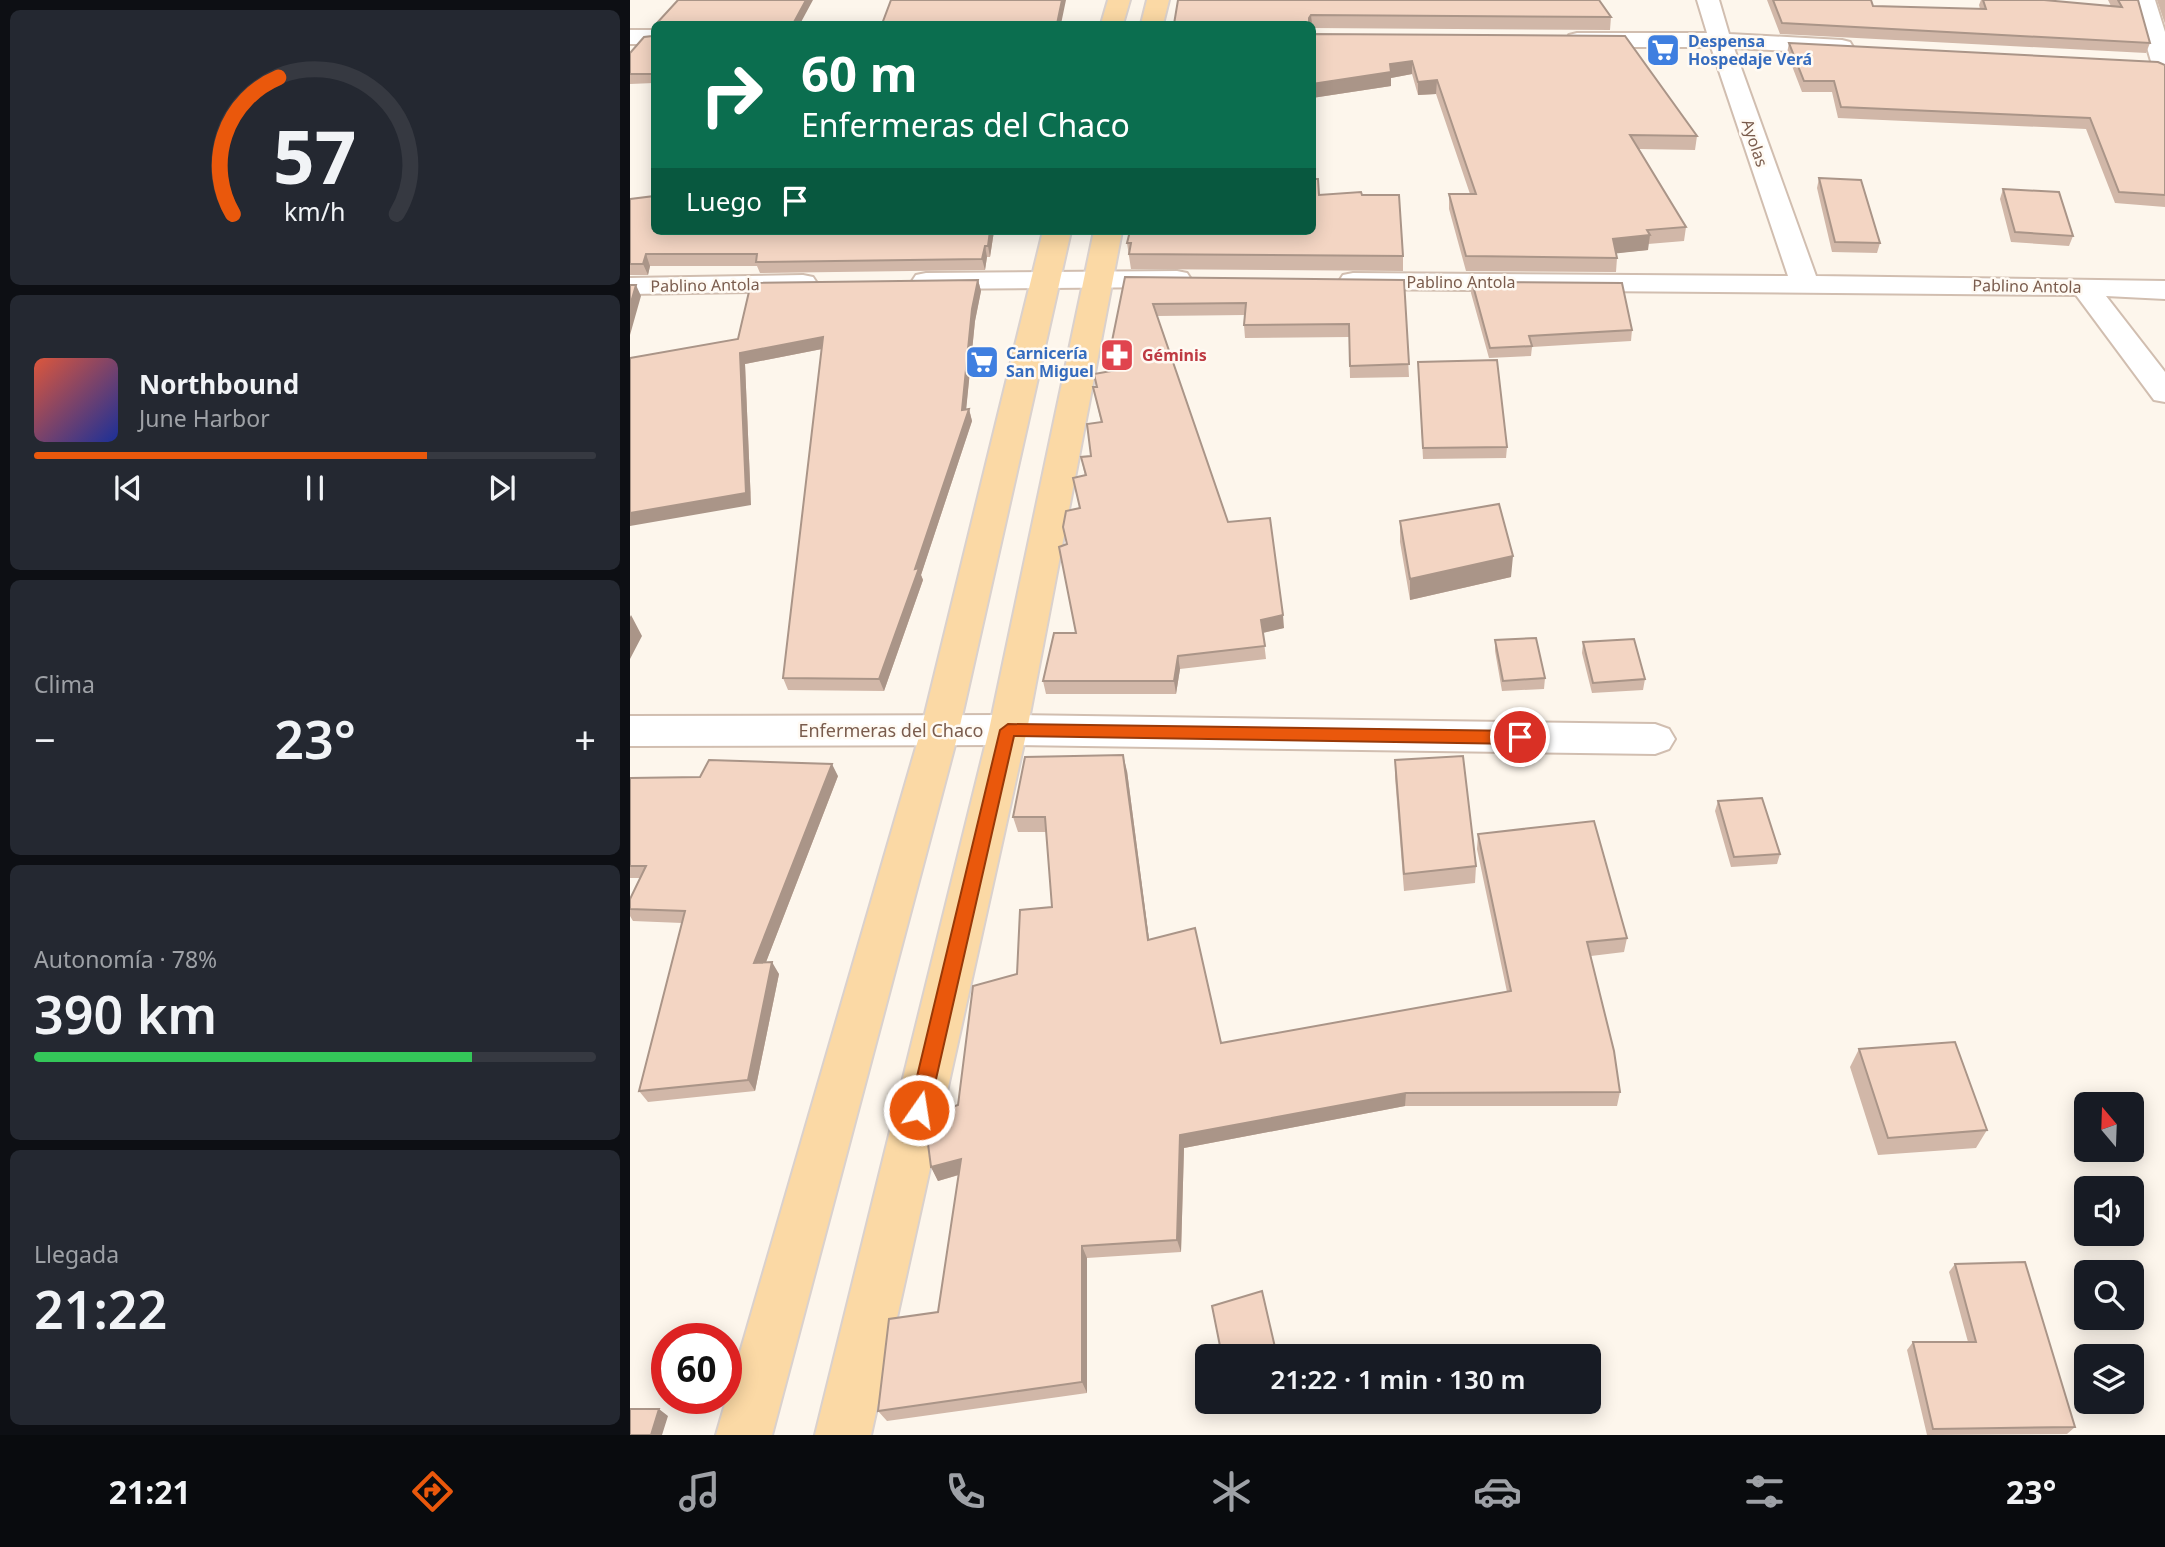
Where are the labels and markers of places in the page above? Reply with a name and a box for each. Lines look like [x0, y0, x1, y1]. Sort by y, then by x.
place label: Despensa Hospedaje Verá [1688, 30, 1812, 70]
supermarket icon: Despensa Hospedaje Verá [1644, 31, 1682, 69]
pharmacy icon: Géminis [1098, 336, 1136, 374]
place label: Carnicería San Miguel [1006, 342, 1094, 382]
supermarket icon: Carnicería San Miguel [963, 343, 1001, 381]
place label: Géminis [1142, 344, 1207, 366]
pin [1490, 707, 1550, 767]

